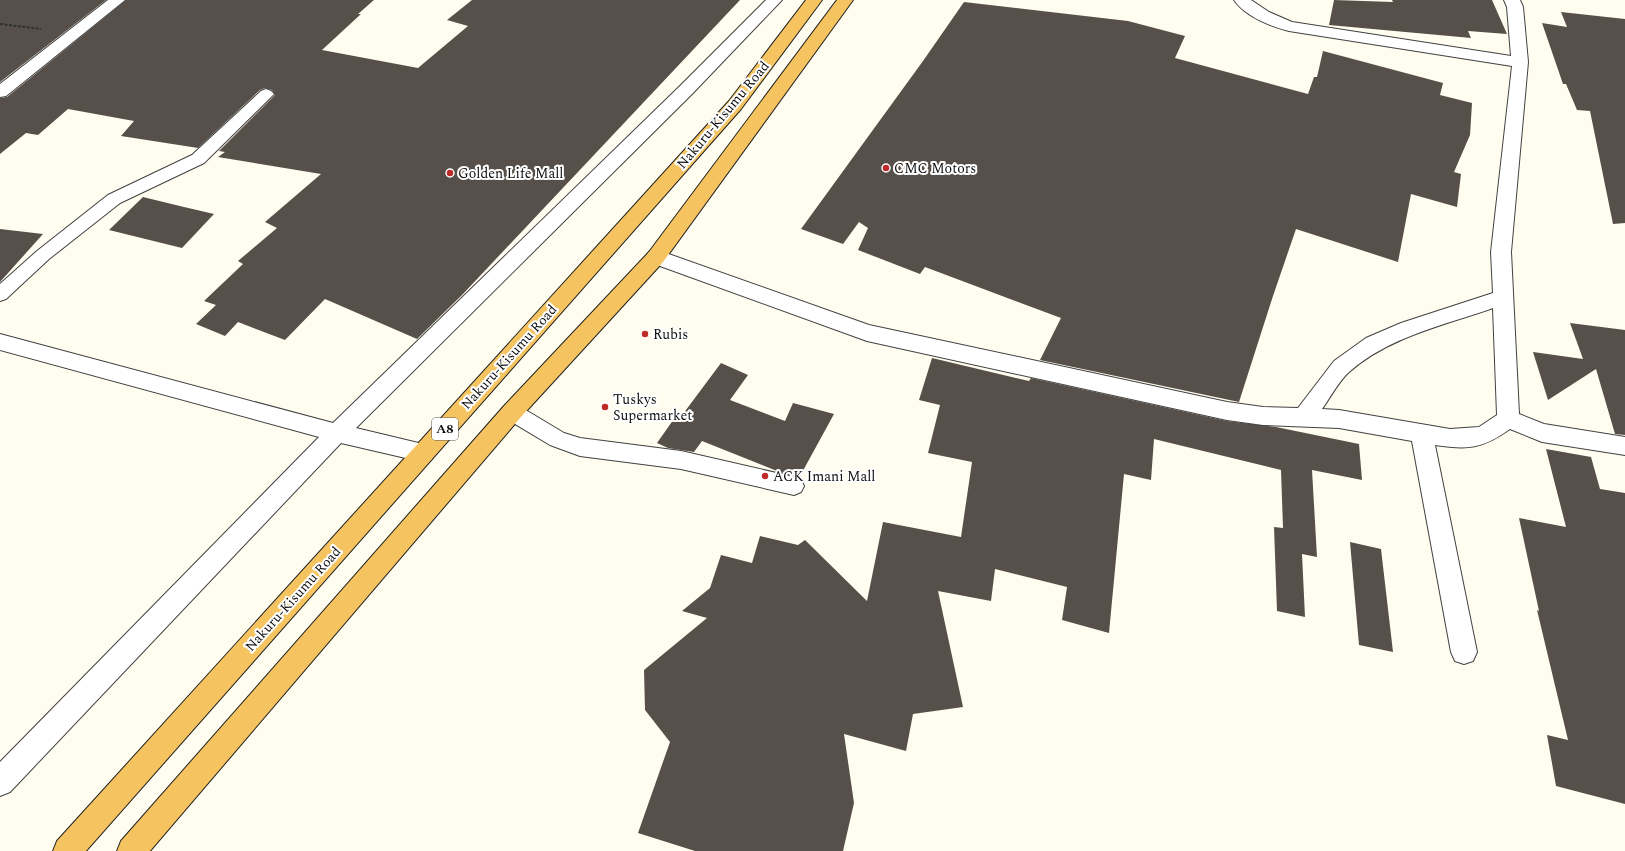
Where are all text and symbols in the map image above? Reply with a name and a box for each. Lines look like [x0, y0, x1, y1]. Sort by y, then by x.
street label: Nakuru-Kisumu Road [672, 56, 775, 174]
place label: CMC Motors [894, 158, 976, 179]
place label: Golden Life Mall [458, 163, 563, 184]
marker: CMC Motors [881, 163, 891, 173]
marker: Golden Life Mall [445, 168, 455, 178]
street label: Nakuru-Kisumu Road [456, 300, 562, 414]
place label: Rubis [653, 324, 688, 345]
marker: Rubis [640, 329, 650, 339]
place label: Tuskys Supermarket [613, 389, 692, 426]
marker: Tuskys Supermarket [600, 402, 610, 412]
road number: A8 [432, 418, 458, 440]
place label: ACK Imani Mall [773, 466, 875, 487]
marker: ACK Imani Mall [760, 471, 770, 481]
street label: Nakuru-Kisumu Road [240, 542, 346, 656]

